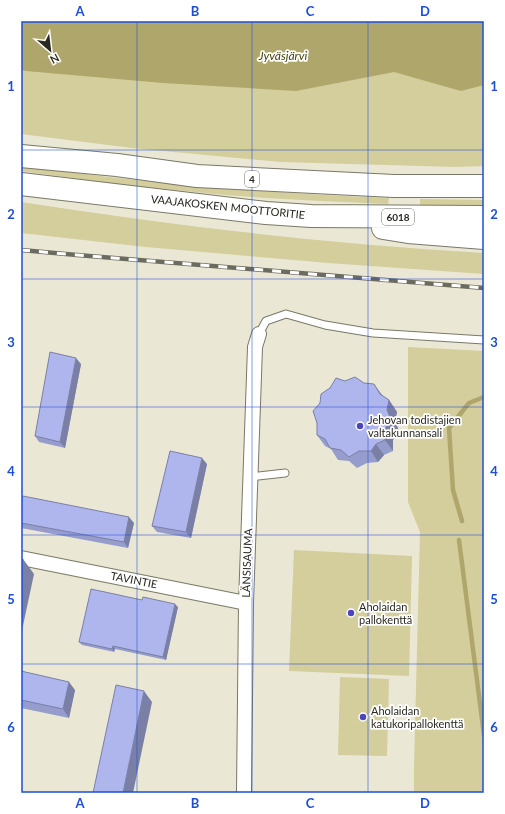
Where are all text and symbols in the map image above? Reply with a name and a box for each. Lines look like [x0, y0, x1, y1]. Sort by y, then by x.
text: A [74, 3, 85, 19]
text: B [191, 3, 200, 19]
text: C [306, 3, 315, 19]
text: D [420, 3, 430, 19]
north arrow [30, 30, 70, 70]
water label: Jyväsjärvi [258, 48, 307, 63]
text: N [48, 52, 62, 67]
text: 1 [7, 78, 15, 94]
text: 1 [490, 78, 498, 94]
road number: 4 [245, 171, 259, 187]
street label: VAAJAKOSKEN MOOTTORITIE [150, 192, 306, 221]
text: 2 [7, 206, 15, 222]
text: 2 [490, 206, 498, 222]
road number: 6018 [382, 209, 414, 225]
text: 3 [7, 334, 15, 350]
text: 3 [490, 334, 498, 350]
place label: Jehovan todistajien valtakunnansali [368, 413, 461, 439]
marker: Jehovan todistajien valtakunnansali [355, 421, 365, 431]
text: 4 [7, 463, 15, 479]
text: 4 [490, 463, 498, 479]
street label: LÄNSISAUMA [239, 528, 254, 598]
street label: TAVINTIE [110, 569, 159, 590]
text: 5 [7, 591, 15, 607]
text: 5 [490, 591, 498, 607]
place label: Aholaidan pallokenttä [359, 600, 412, 626]
marker: Aholaidan pallokenttä [346, 608, 356, 618]
place label: Aholaidan katukoripallokenttä [371, 704, 463, 730]
marker: Aholaidan katukoripallokenttä [358, 712, 368, 722]
text: 6 [7, 719, 15, 735]
text: 6 [490, 719, 498, 735]
text: A [74, 795, 85, 811]
text: B [191, 795, 200, 811]
text: C [306, 795, 315, 811]
text: D [420, 795, 430, 811]

